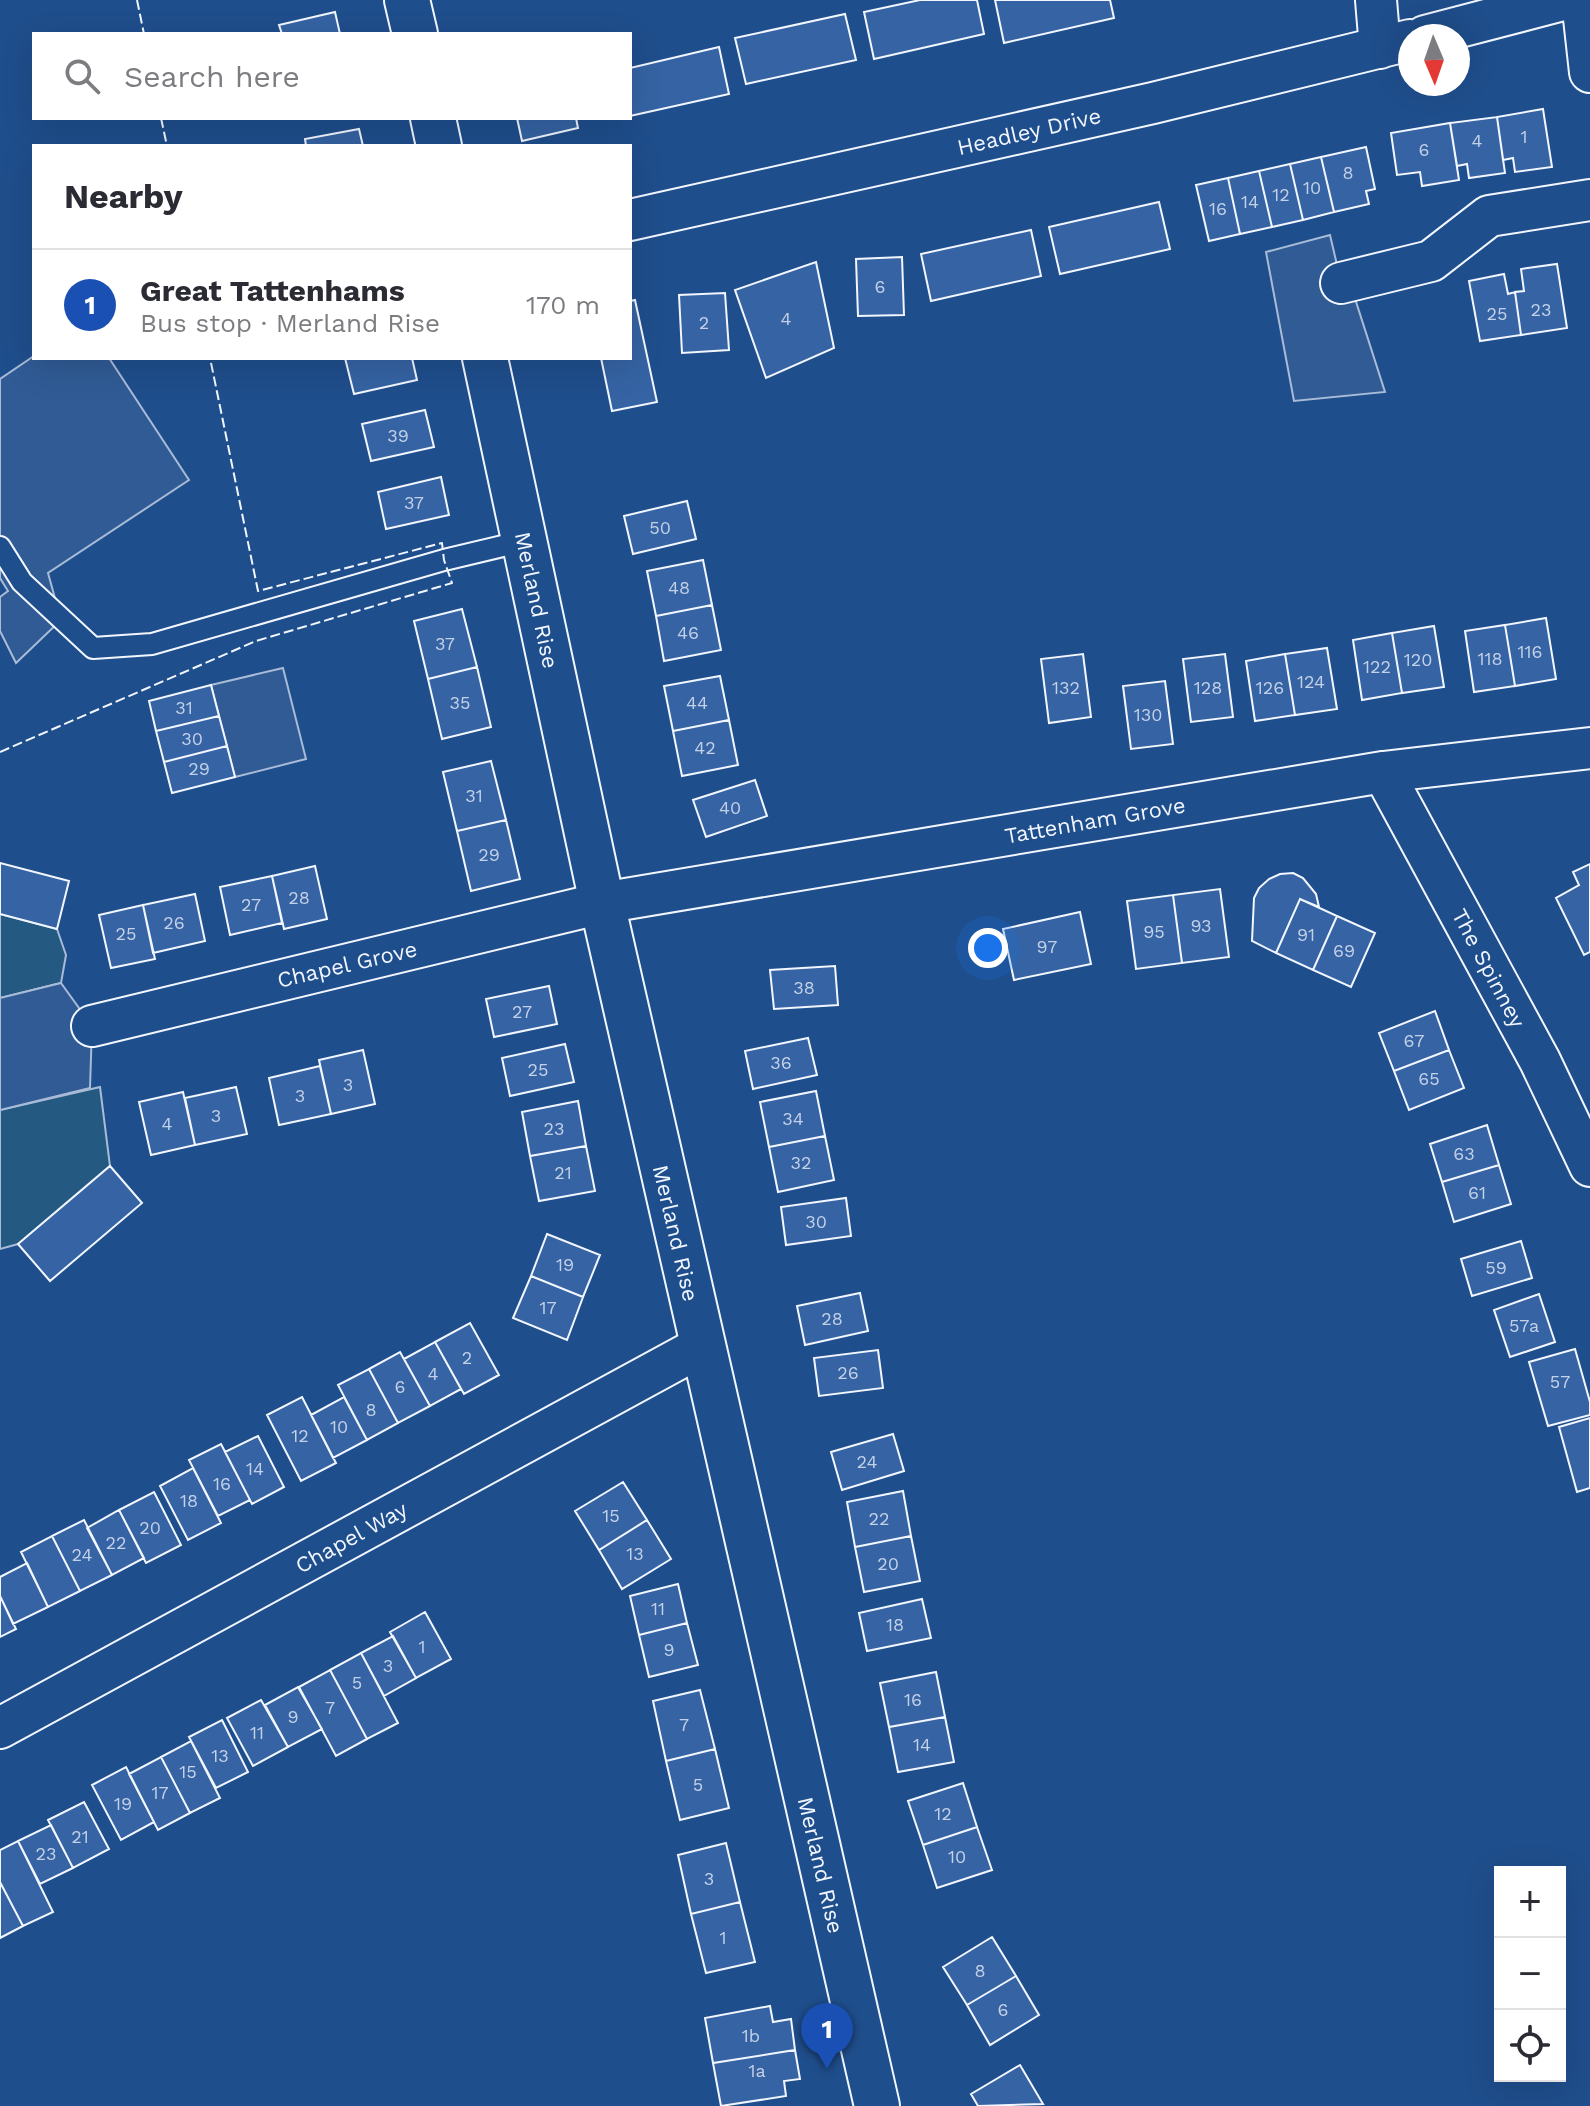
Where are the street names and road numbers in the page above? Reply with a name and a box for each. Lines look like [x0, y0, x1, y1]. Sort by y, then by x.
street label: Headley Drive [955, 103, 1103, 160]
street label: Merland Rise [510, 530, 563, 671]
street label: Tattenham Grove [1003, 792, 1187, 849]
street label: The Spinney [1447, 905, 1531, 1033]
street label: Chapel Grove [275, 936, 420, 993]
street label: Merland Rise [648, 1163, 703, 1304]
street label: Chapel Way [291, 1496, 412, 1578]
street label: Merland Rise [793, 1795, 848, 1936]

